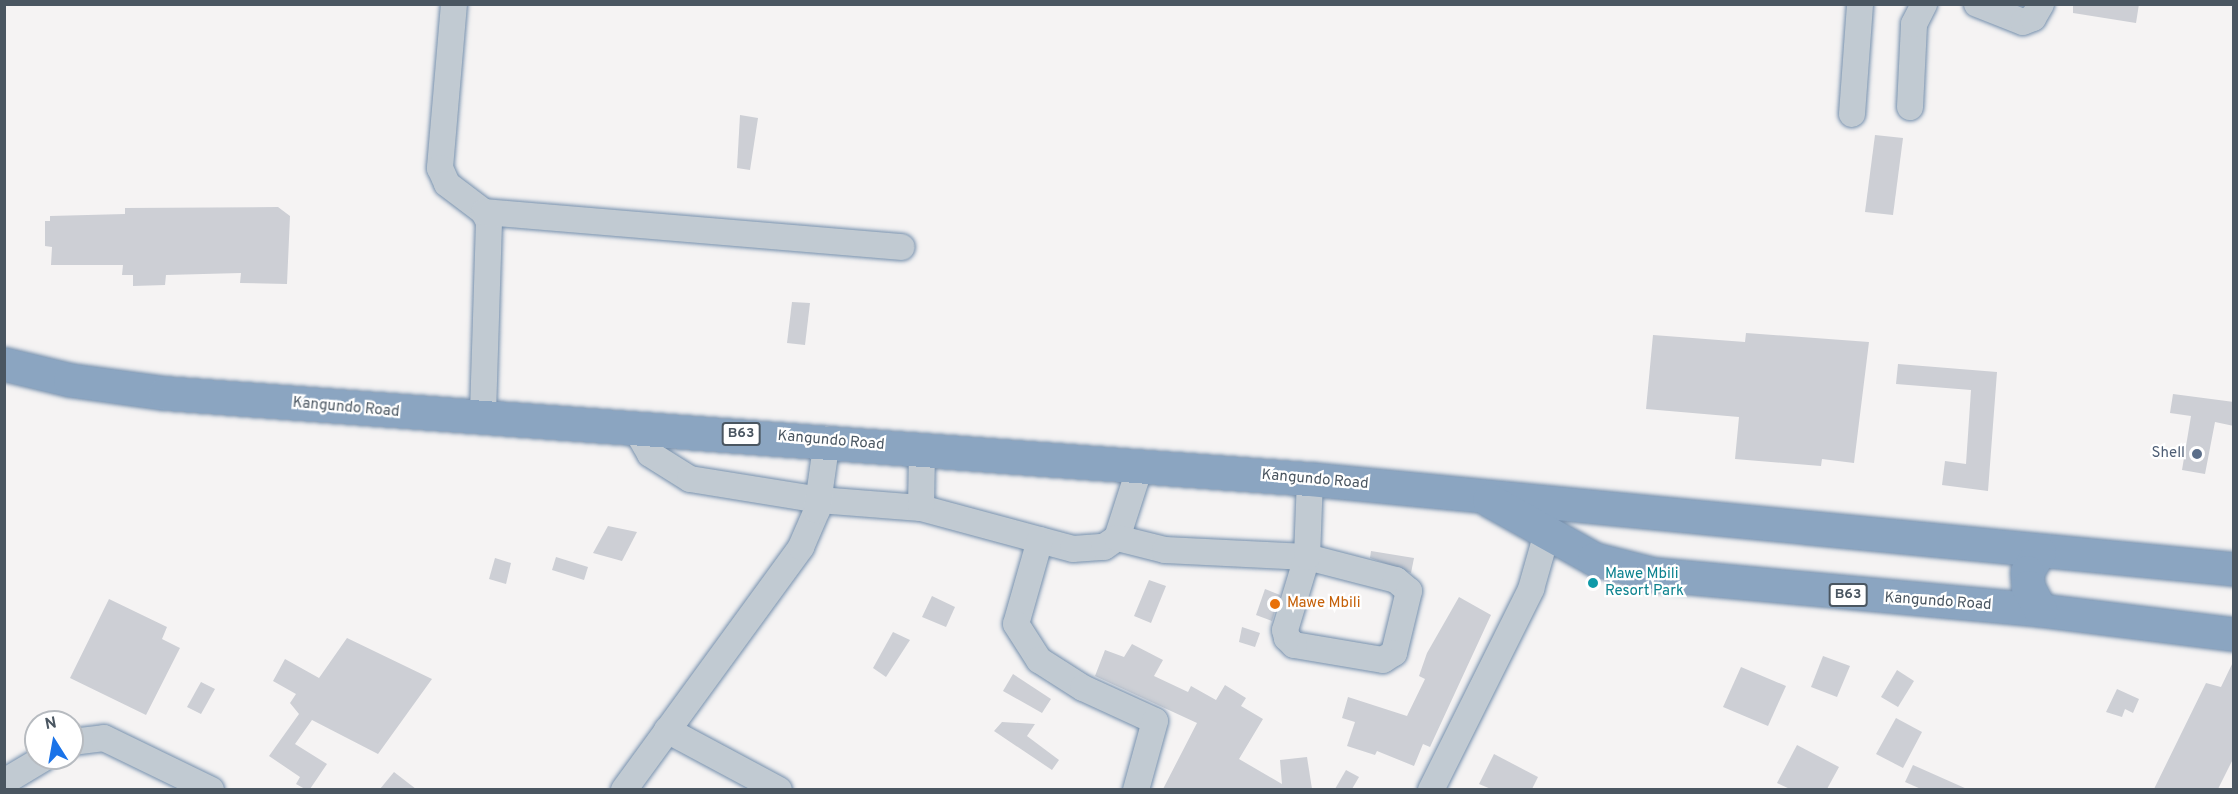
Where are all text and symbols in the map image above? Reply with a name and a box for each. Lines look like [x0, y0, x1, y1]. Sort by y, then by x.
street label: Kangundo Road [292, 394, 400, 422]
road number: B63 [722, 423, 760, 445]
street label: Kangundo Road [777, 427, 885, 455]
place label: Shell [2151, 445, 2185, 463]
marker: Shell [2190, 447, 2204, 461]
street label: Kangundo Road [1261, 466, 1369, 494]
place label: Mawe Mbili Resort Park [1605, 565, 1684, 600]
marker: Mawe Mbili Resort Park [1586, 576, 1600, 590]
road number: B63 [1828, 584, 1868, 606]
street label: Kangundo Road [1884, 589, 1992, 615]
place label: Mawe Mbili [1287, 595, 1361, 613]
marker: Mawe Mbili [1268, 597, 1282, 611]
north arrow [24, 710, 84, 770]
text: N [43, 713, 58, 735]

